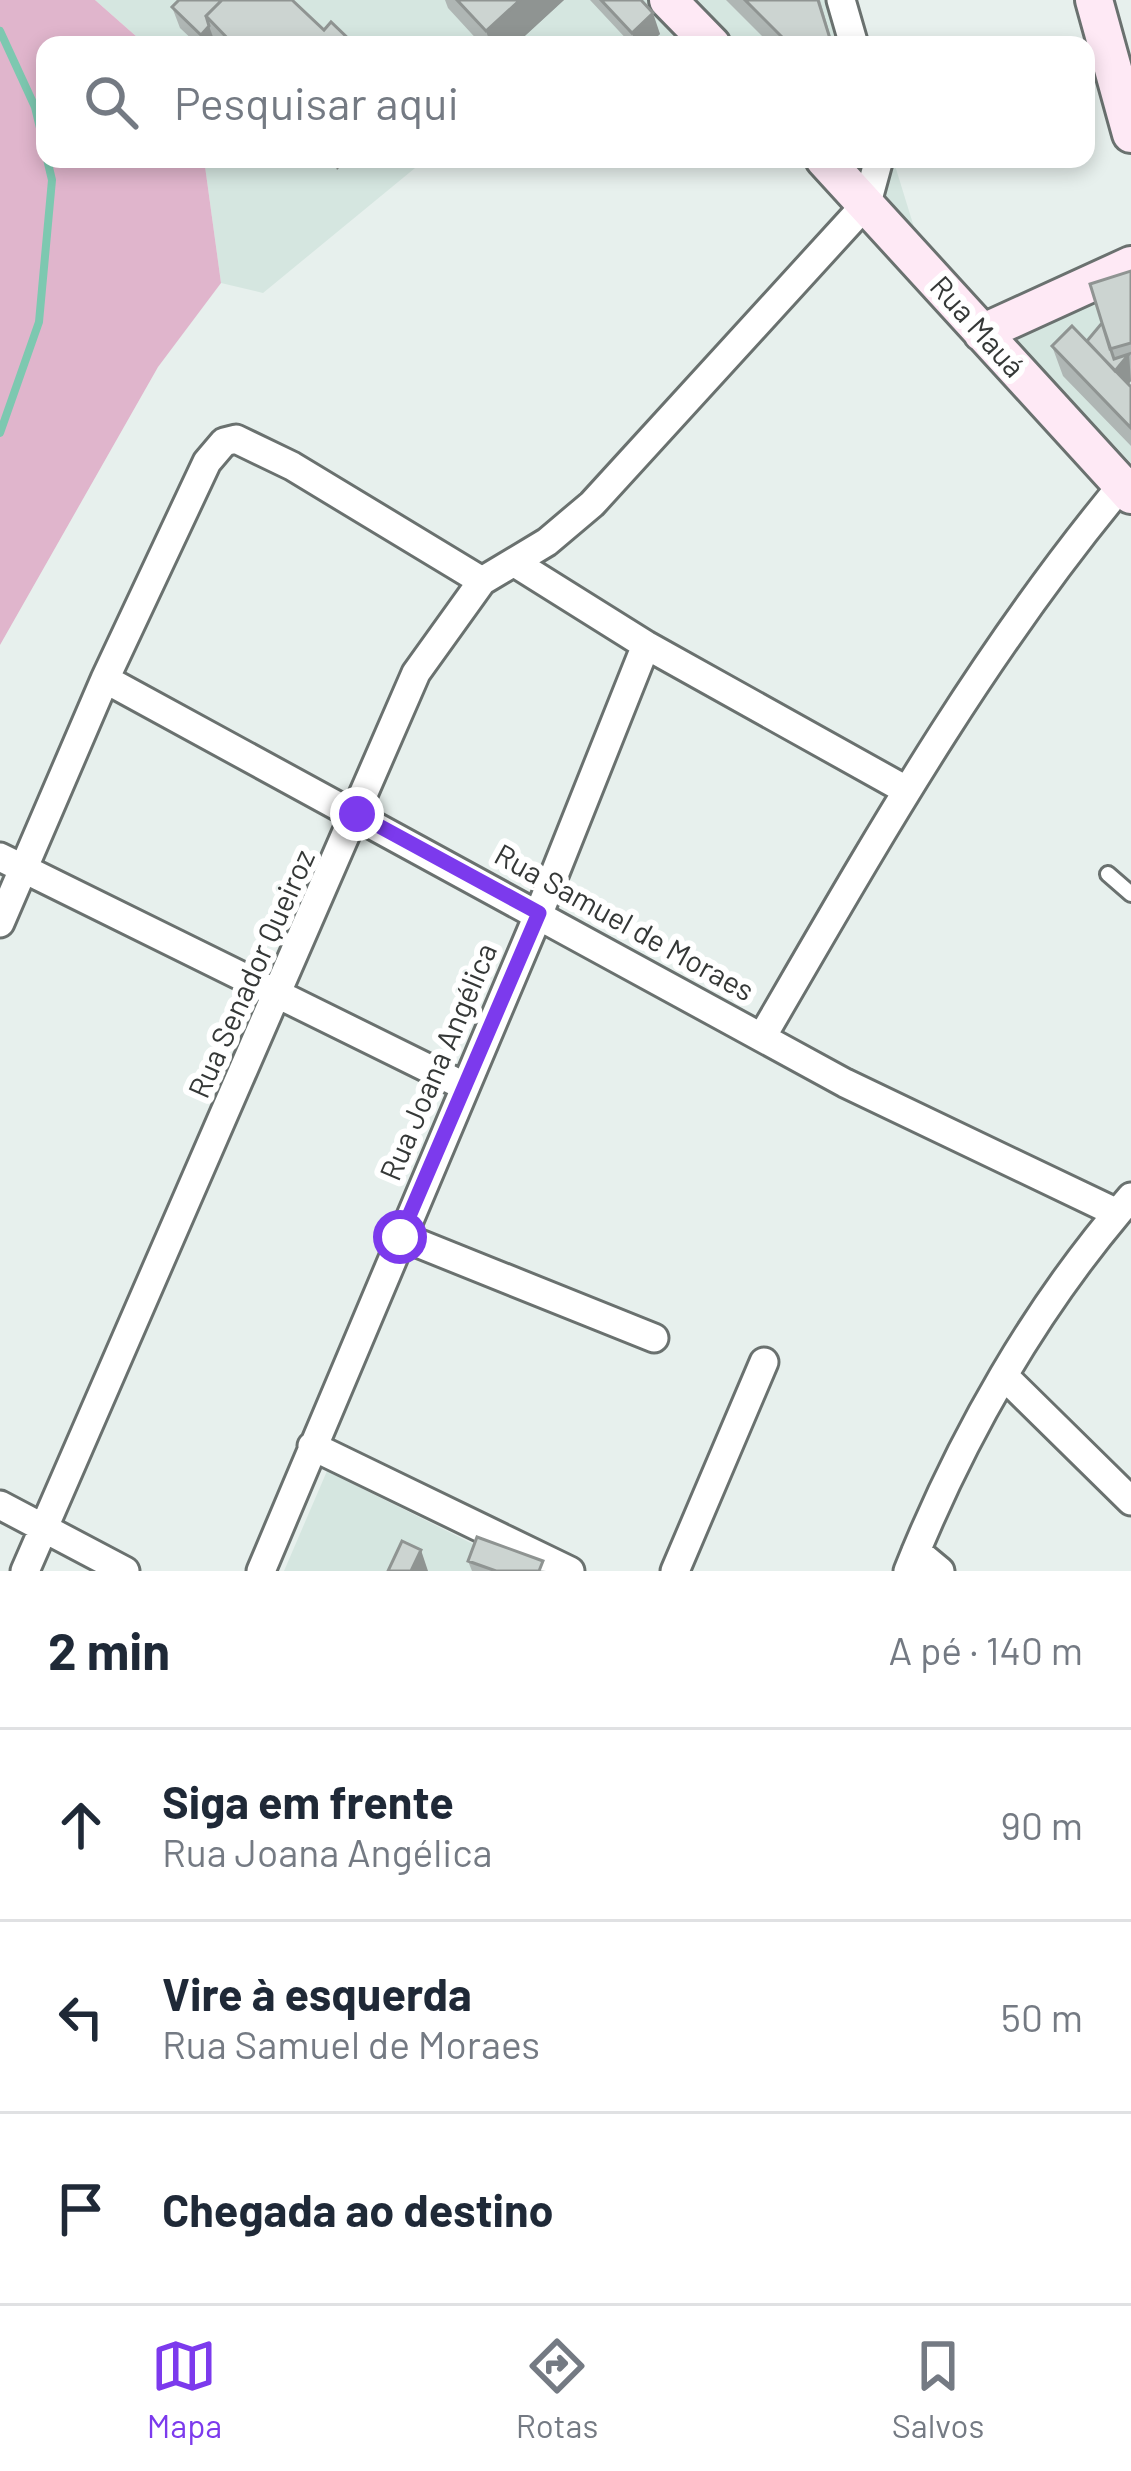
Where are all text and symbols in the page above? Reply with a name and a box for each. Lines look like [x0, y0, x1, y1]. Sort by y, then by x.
search box [36, 36, 1095, 168]
icon: search [78, 69, 144, 135]
text: Pesquisar aqui [174, 75, 459, 129]
street label: Rua Mauá [924, 268, 1033, 384]
route end [330, 787, 384, 841]
street label: Rua Samuel de Moraes [489, 835, 761, 1007]
street label: Rua Senador Queiroz [179, 843, 321, 1103]
street label: Rua Joana Angélica [371, 937, 503, 1185]
route start [373, 1210, 427, 1264]
text: 2 min [48, 1619, 170, 1680]
text: A pé · 140 m [888, 1626, 1083, 1673]
text: Siga em frente [162, 1774, 454, 1828]
icon: ahead [48, 1792, 114, 1858]
text: 90 m [1001, 1801, 1083, 1848]
text: Rua Joana Angélica [162, 1828, 492, 1875]
text: Vire à esquerda [162, 1966, 472, 2020]
icon: left [48, 1984, 114, 2050]
text: 50 m [1001, 1993, 1083, 2040]
text: Rua Samuel de Moraes [162, 2020, 540, 2067]
icon: arrive [48, 2176, 114, 2242]
text: Chegada ao destino [162, 2182, 554, 2236]
tab: Mapa [147, 2333, 222, 2445]
tab: Rotas [516, 2333, 598, 2445]
tab: Salvos [892, 2333, 984, 2445]

